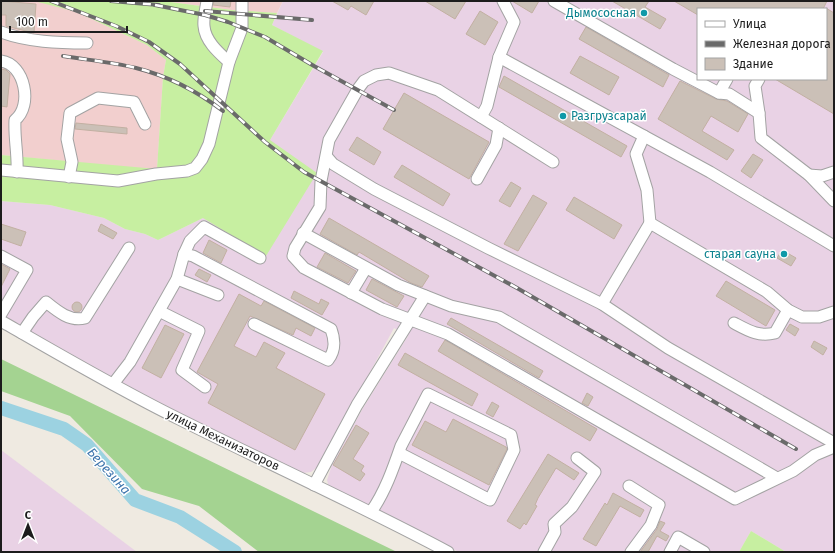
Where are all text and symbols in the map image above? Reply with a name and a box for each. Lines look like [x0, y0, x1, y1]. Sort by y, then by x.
place label: Дымососная [565, 6, 636, 20]
scale bar [10, 8, 127, 34]
marker: Дымососная [639, 8, 649, 18]
legend [697, 8, 827, 80]
text: 100 m [16, 15, 48, 29]
text: Улица [733, 17, 767, 31]
text: Железная дорога [733, 37, 831, 51]
text: Здание [733, 57, 773, 71]
place label: Разгрузсарай [571, 109, 647, 123]
marker: Разгрузсарай [558, 111, 568, 121]
place label: старая сауна [704, 247, 776, 261]
marker: старая сауна [779, 249, 789, 259]
street label: улица Механизаторов [164, 407, 282, 474]
water label: Березина [84, 445, 134, 497]
north arrow [8, 505, 48, 545]
text: С [25, 509, 32, 522]

